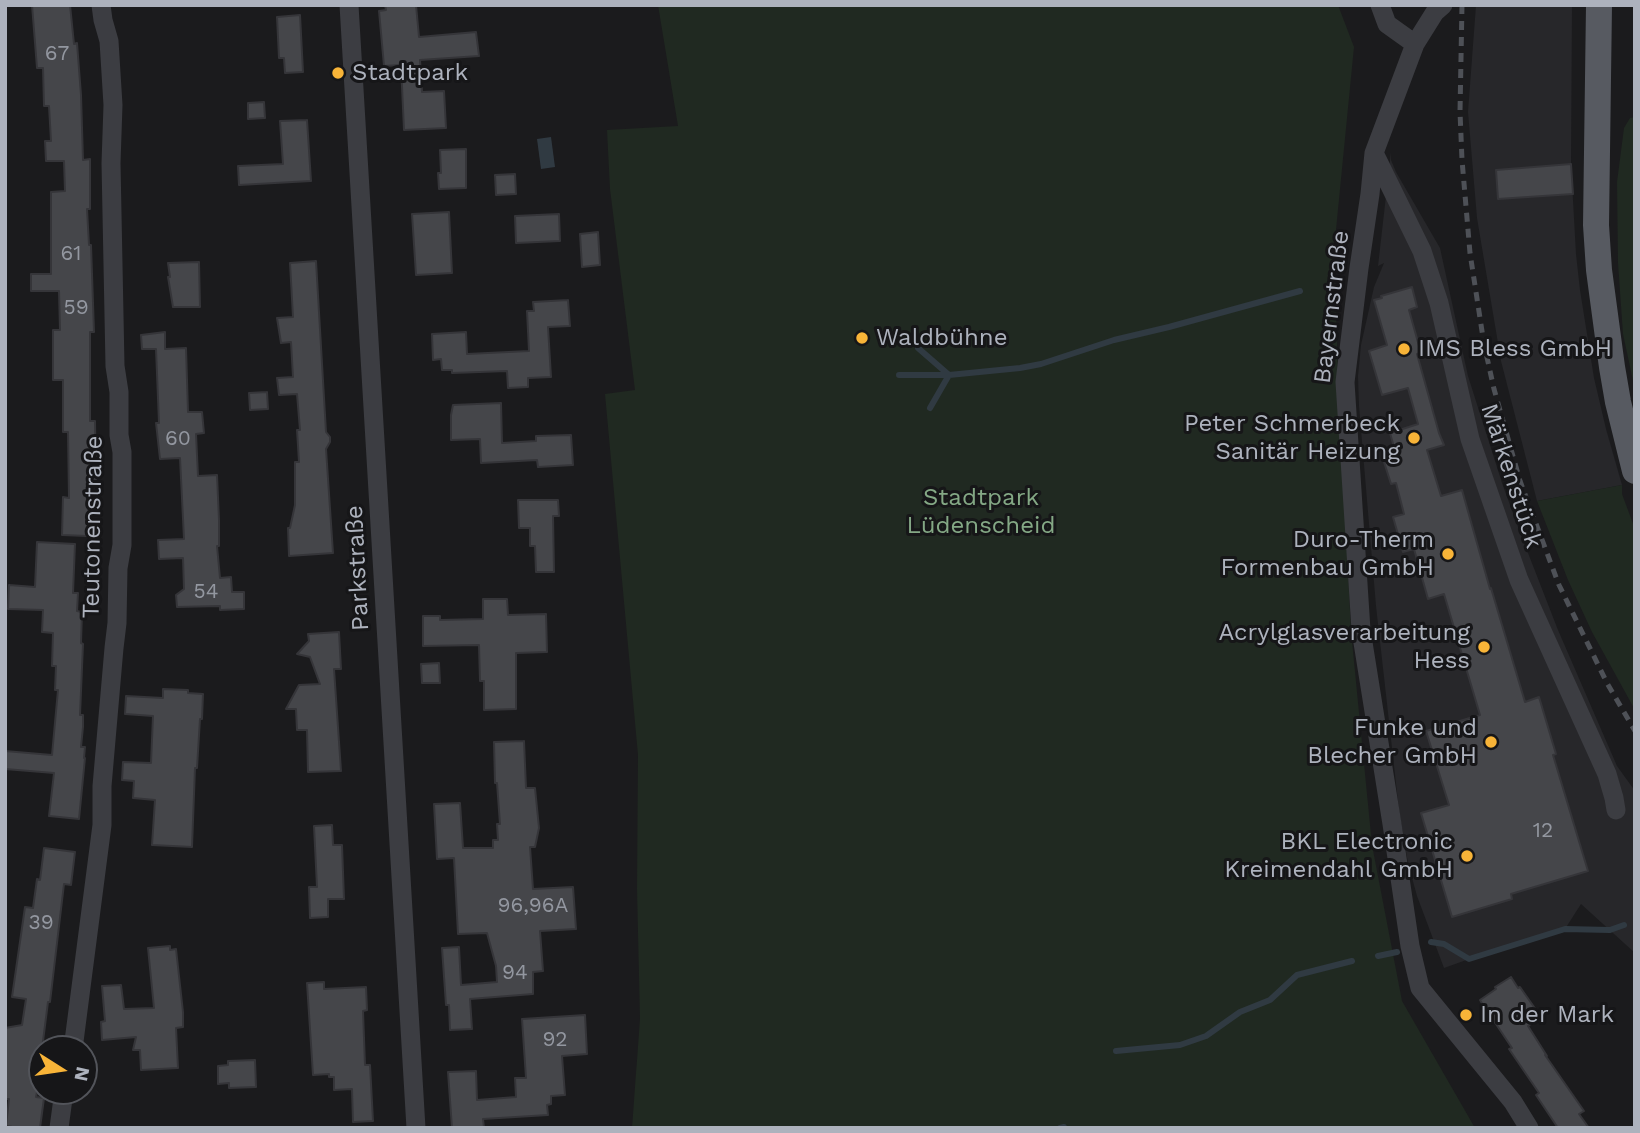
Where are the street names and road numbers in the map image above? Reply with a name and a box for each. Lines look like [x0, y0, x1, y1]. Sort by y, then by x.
street label: Bayernstraße [1308, 229, 1356, 385]
street label: Märkenstück [1474, 400, 1548, 552]
street label: Teutonenstraße [77, 435, 109, 619]
street label: Parkstraße [340, 504, 376, 632]

